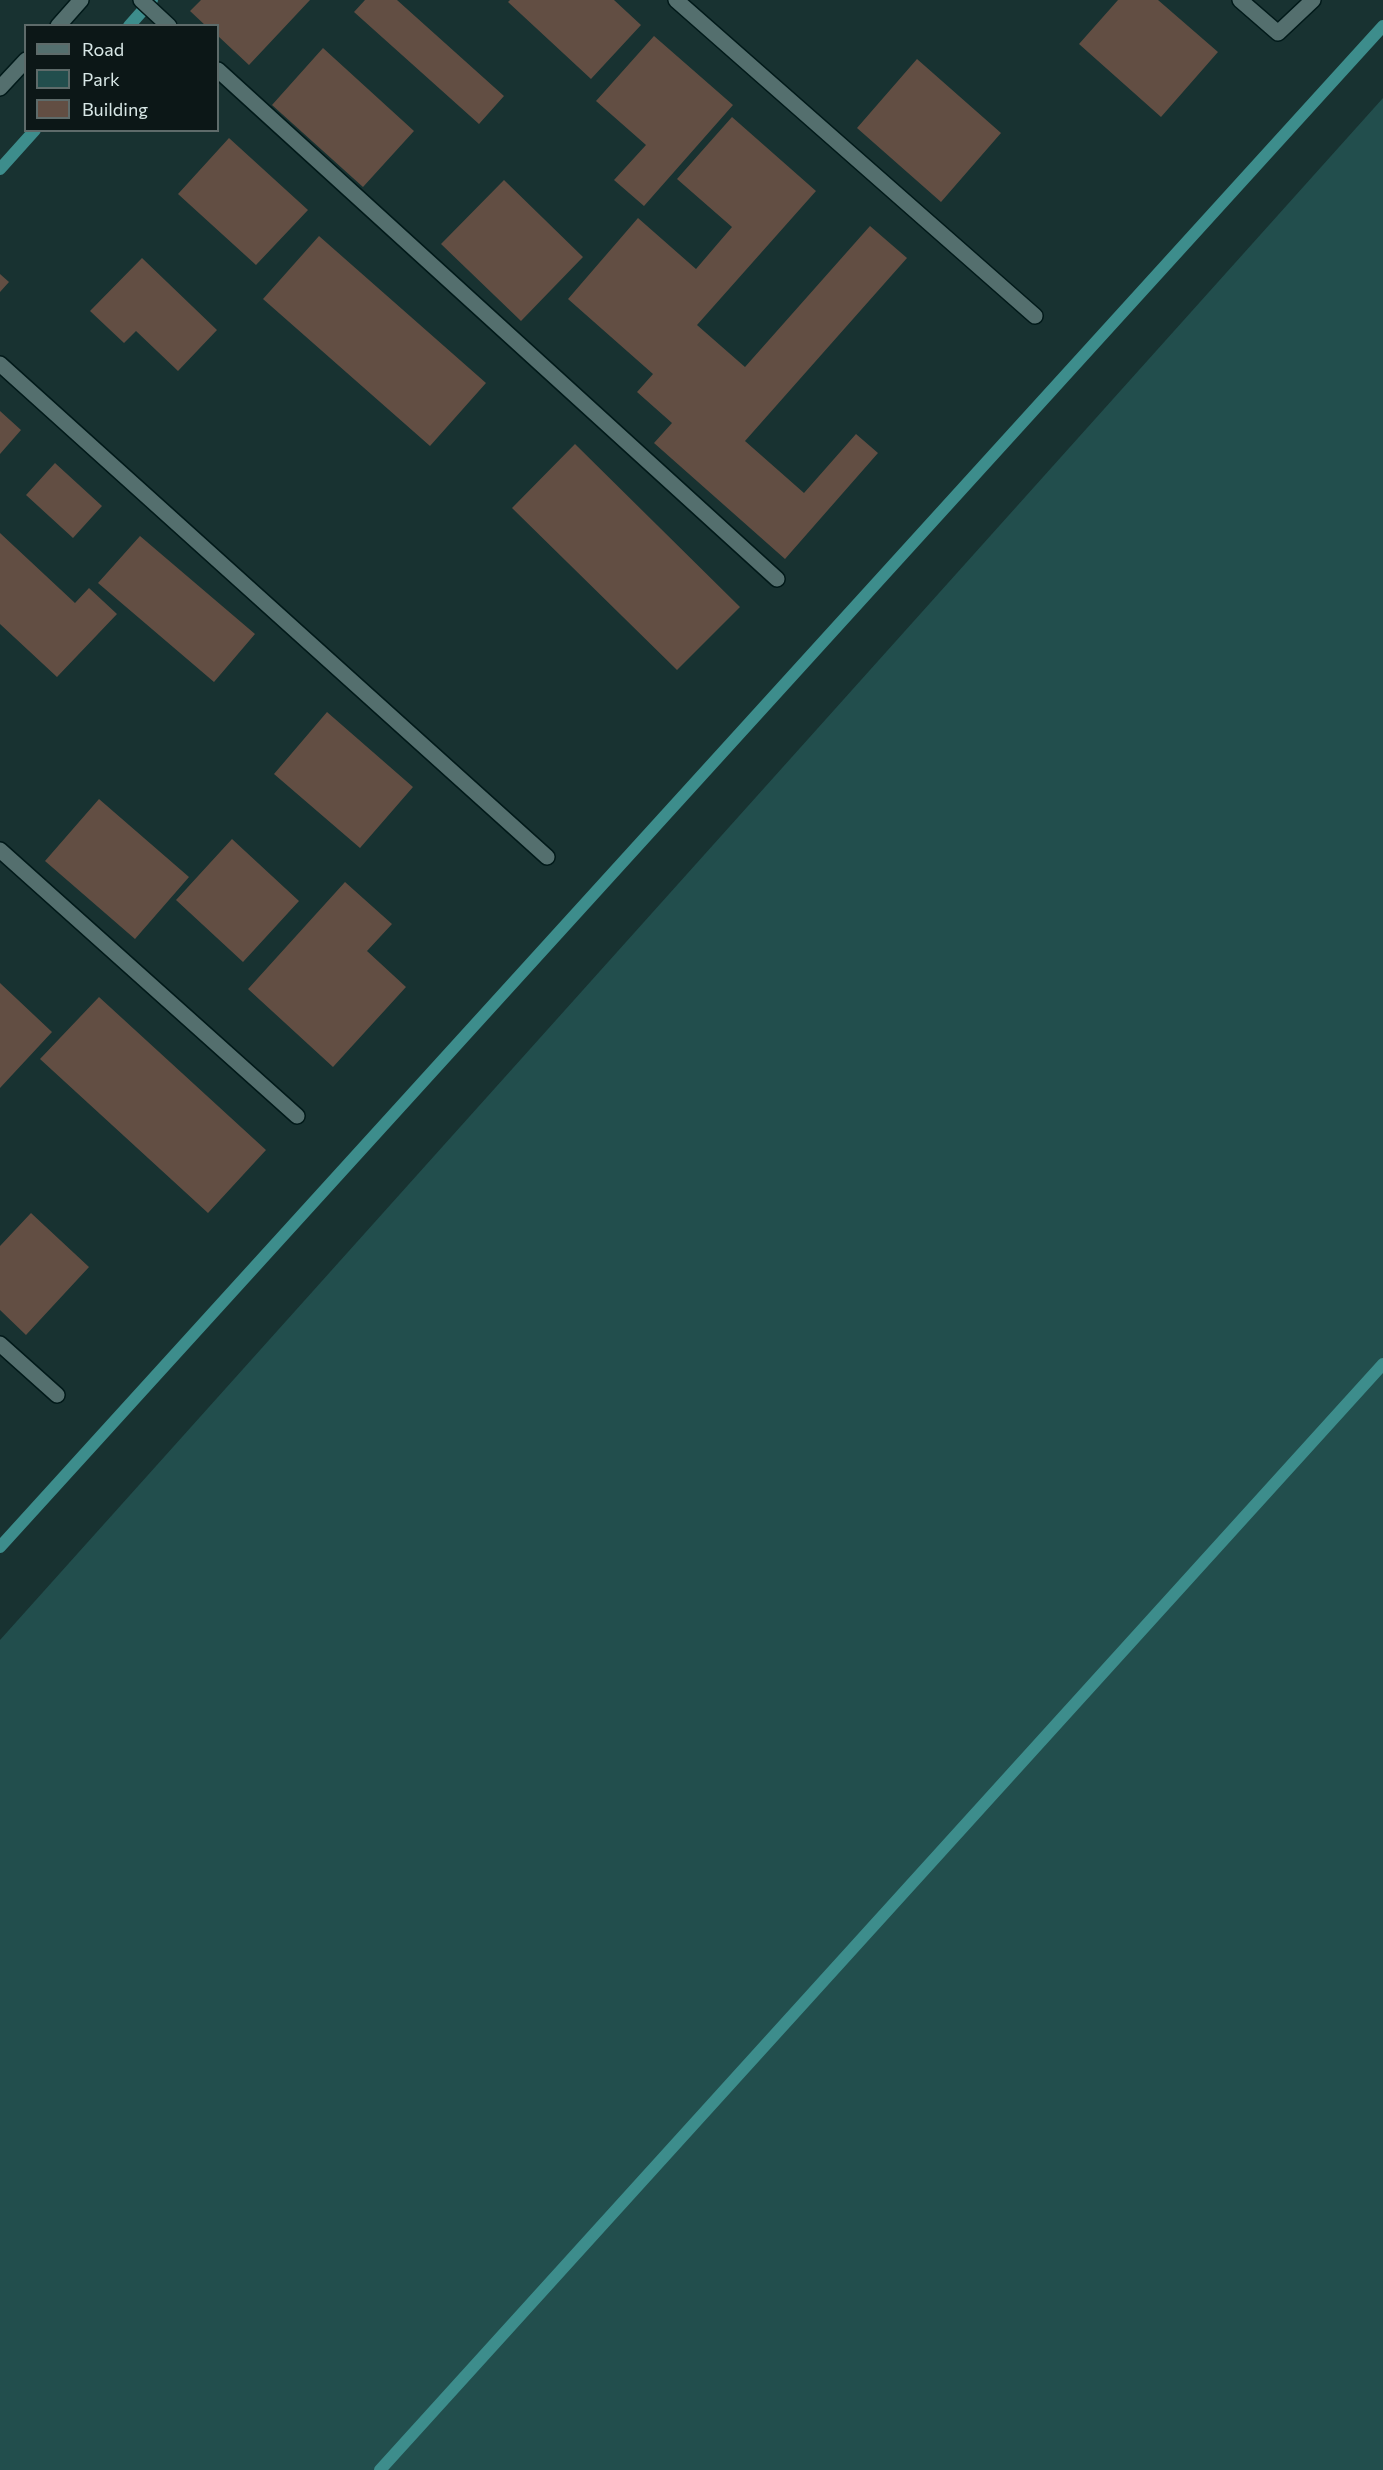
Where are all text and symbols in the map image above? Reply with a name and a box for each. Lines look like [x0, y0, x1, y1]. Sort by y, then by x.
legend [24, 24, 219, 132]
text: Road [82, 38, 124, 60]
text: Park [82, 68, 120, 90]
text: Building [82, 98, 148, 120]

